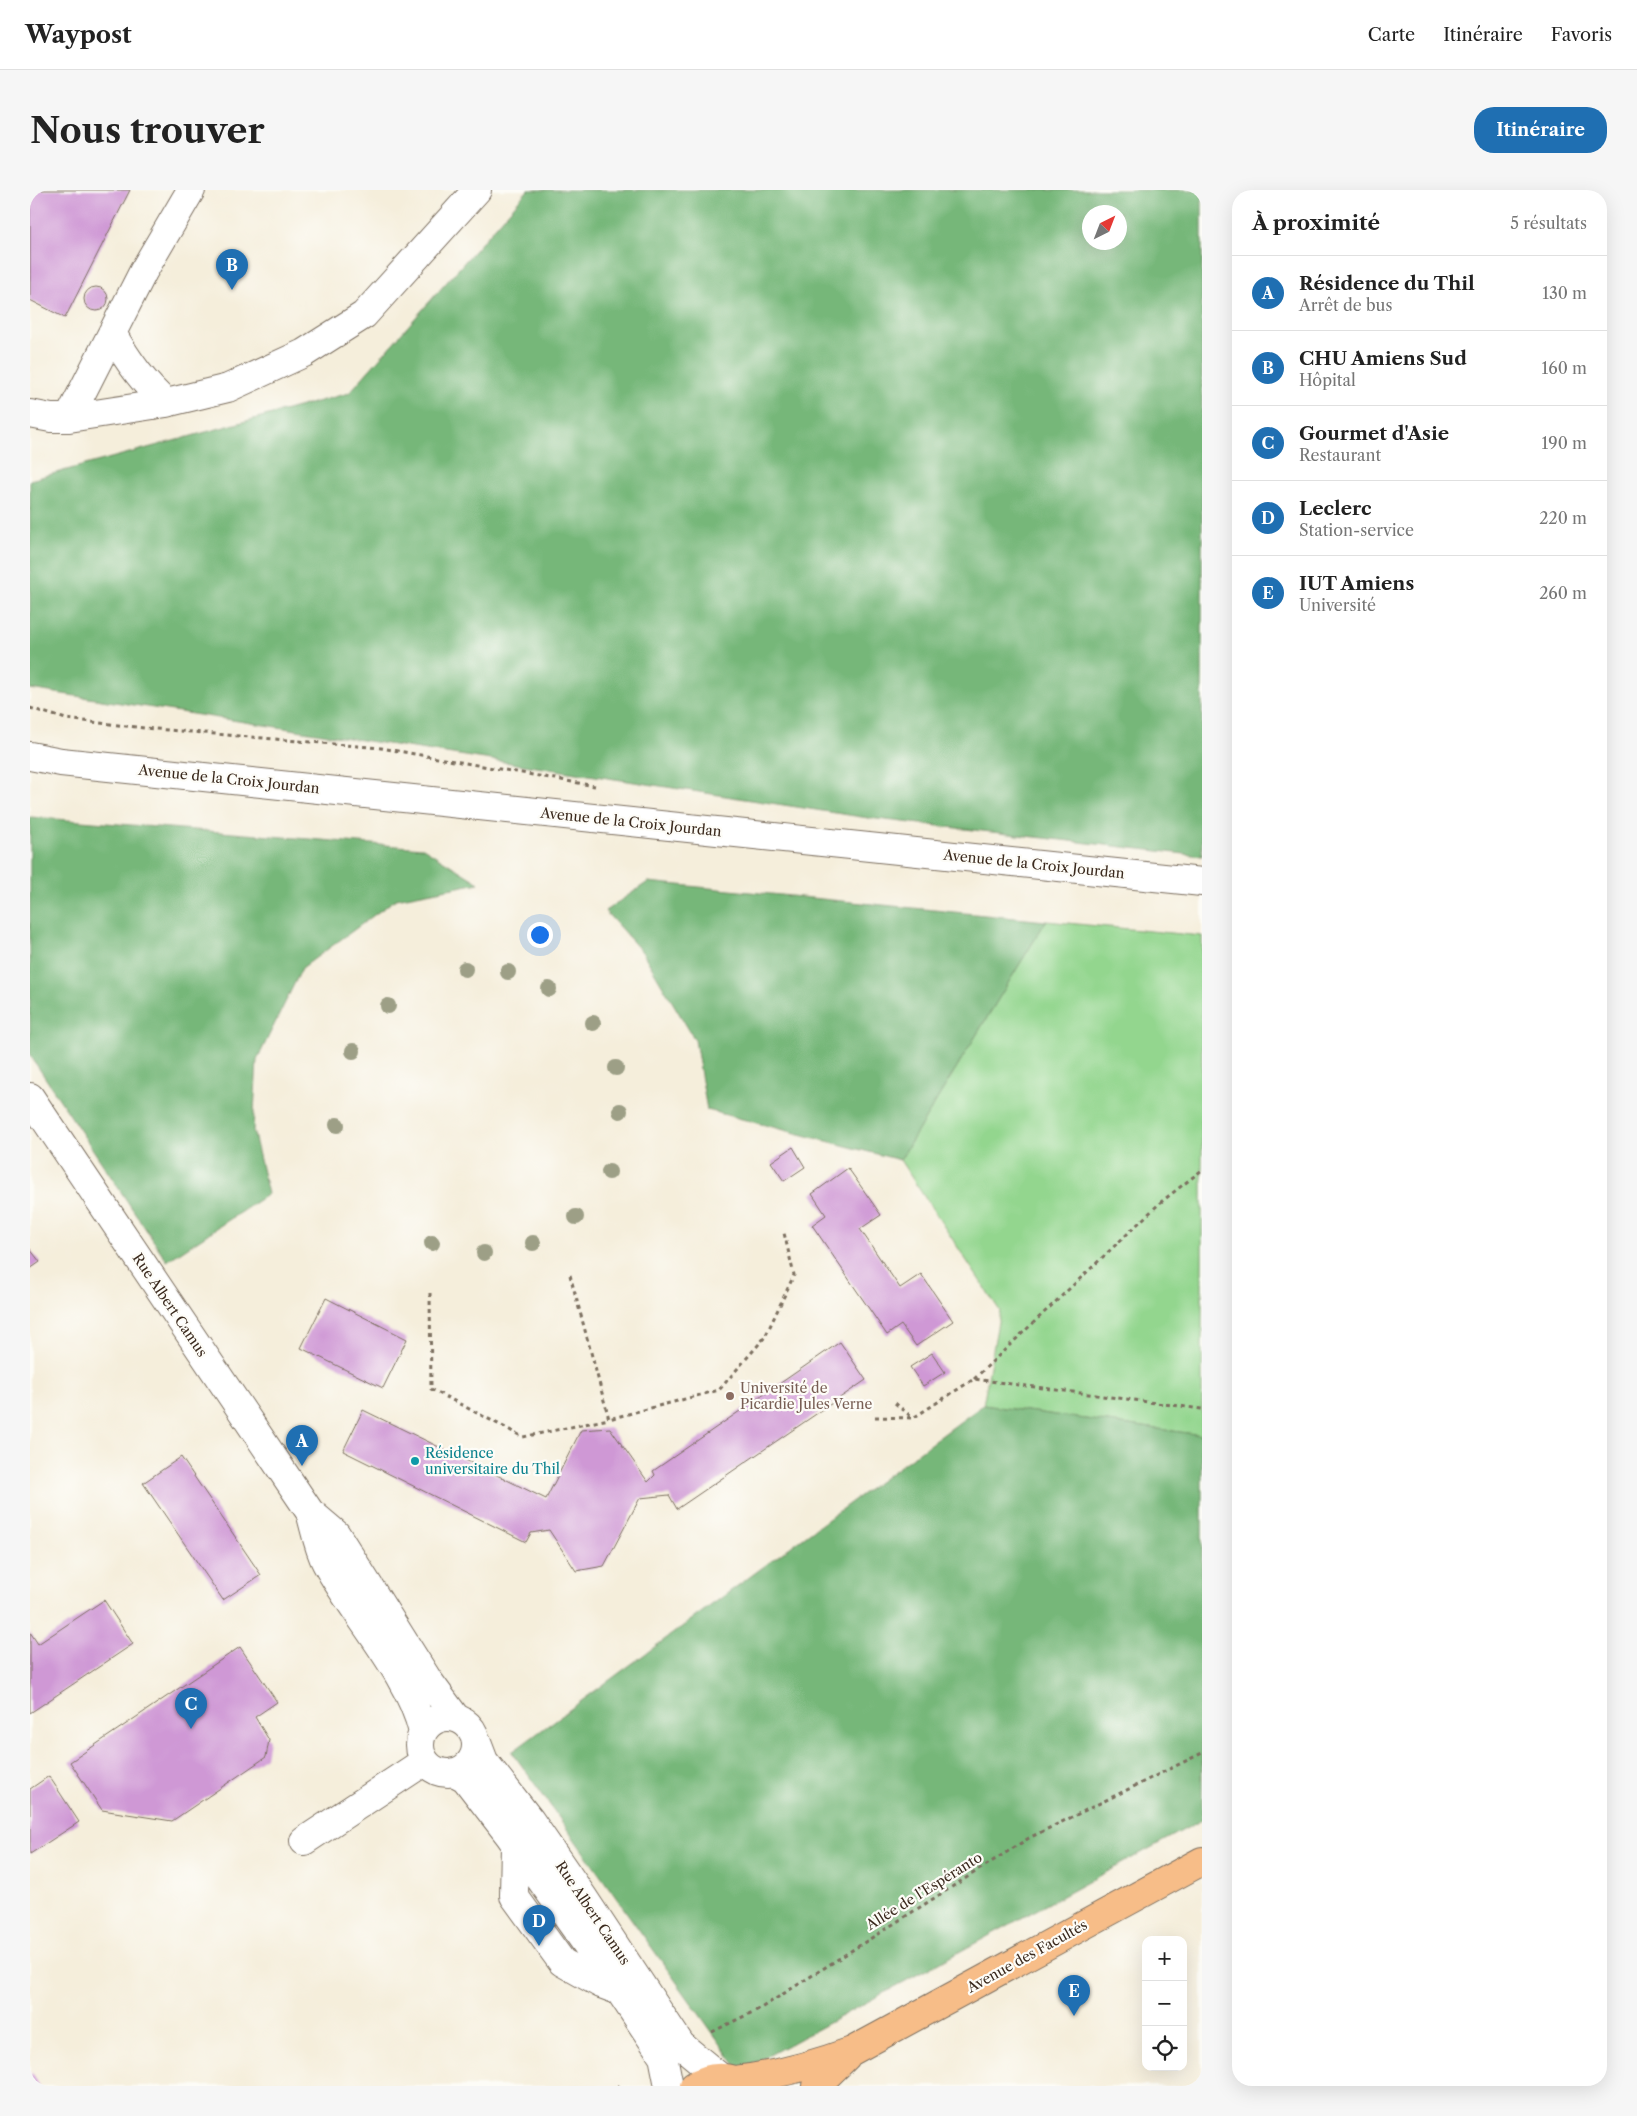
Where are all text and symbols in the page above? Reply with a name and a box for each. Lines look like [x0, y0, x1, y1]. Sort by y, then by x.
text: Waypost [25, 20, 132, 49]
text: Carte [1368, 24, 1415, 46]
text: Itinéraire [1443, 24, 1523, 46]
text: Favoris [1551, 24, 1612, 46]
button: Itinéraire [1474, 107, 1607, 153]
text: Nous trouver [30, 109, 265, 152]
north arrow [1082, 205, 1127, 250]
text: À proximité [1252, 210, 1380, 235]
text: 5 résultats [1510, 213, 1587, 233]
pin: B [216, 249, 248, 290]
text: Résidence du Thil [1299, 272, 1475, 295]
text: A [1262, 283, 1274, 303]
text: 130 m [1542, 283, 1587, 303]
text: Arrêt de bus [1299, 295, 1392, 315]
text: CHU Amiens Sud [1299, 347, 1467, 370]
text: B [1262, 358, 1274, 378]
text: 160 m [1542, 358, 1587, 378]
text: Hôpital [1299, 370, 1356, 390]
text: Gourmet d'Asie [1299, 422, 1449, 445]
text: C [1262, 433, 1274, 453]
text: 190 m [1542, 433, 1587, 453]
text: Restaurant [1299, 445, 1381, 465]
text: Leclerc [1299, 497, 1372, 520]
text: D [1261, 508, 1275, 528]
text: 220 m [1539, 508, 1587, 528]
text: Station-service [1299, 520, 1414, 540]
text: IUT Amiens [1299, 572, 1414, 595]
text: E [1262, 583, 1274, 603]
text: 260 m [1539, 583, 1587, 603]
text: Université [1299, 595, 1376, 615]
street label: Avenue de la Croix Jourdan [136, 760, 321, 797]
street label: Avenue de la Croix Jourdan [538, 803, 723, 840]
street label: Avenue de la Croix Jourdan [941, 845, 1126, 882]
your location [527, 922, 553, 948]
street label: Rue Albert Camus [129, 1250, 211, 1360]
place label: Université de Picardie Jules Verne [740, 1379, 872, 1413]
marker: Université de Picardie Jules Verne [724, 1390, 736, 1402]
pin: A [286, 1425, 318, 1466]
place label: Résidence universitaire du Thil [425, 1444, 560, 1478]
marker: Résidence universitaire du Thil [409, 1455, 421, 1467]
pin: C [175, 1688, 207, 1729]
street label: Allée de l’Espéranto [862, 1848, 985, 1935]
street label: Rue Albert Camus [552, 1858, 634, 1968]
pin: D [523, 1905, 555, 1946]
street label: Avenue des Facultés [963, 1915, 1090, 1997]
map controls [1142, 1936, 1187, 2071]
button: + [1142, 1936, 1187, 1981]
pin: E [1058, 1975, 1090, 2016]
button: − [1142, 1981, 1187, 2026]
button: locate [1142, 2026, 1187, 2071]

